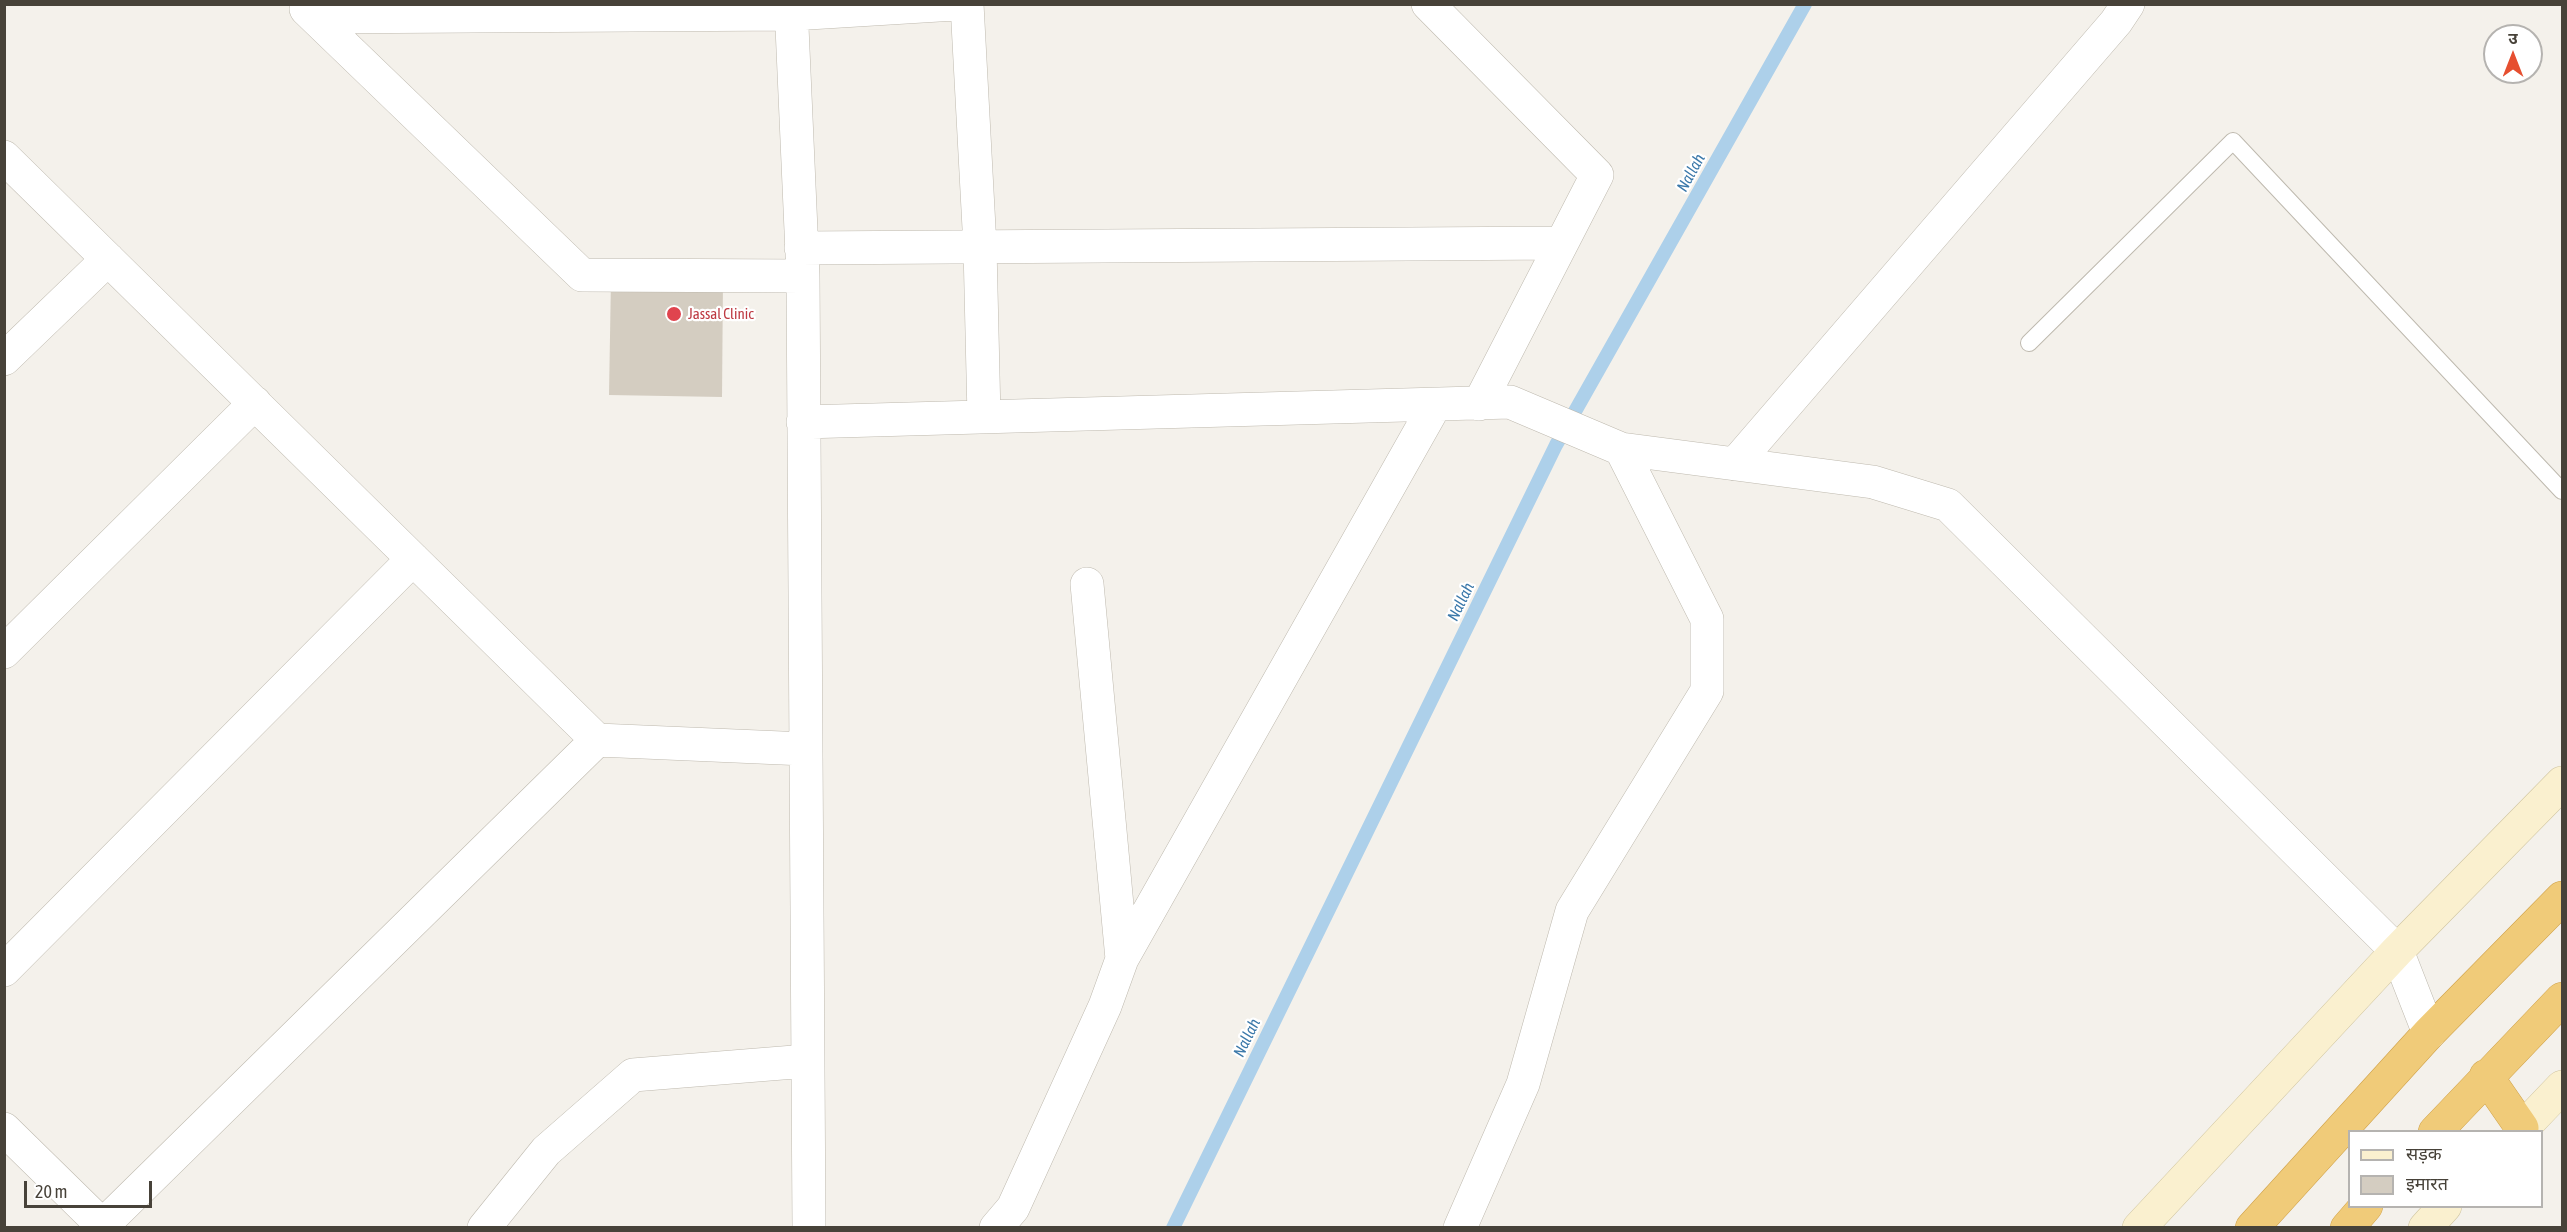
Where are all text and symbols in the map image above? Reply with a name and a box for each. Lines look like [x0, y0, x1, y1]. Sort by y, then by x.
north arrow [2483, 24, 2543, 84]
text: उ [2508, 29, 2518, 47]
water label: Nallah [1673, 151, 1709, 195]
marker: Jassal Clinic [665, 305, 683, 323]
place label: Jassal Clinic [688, 305, 754, 323]
water label: Nallah [1444, 580, 1478, 624]
water label: Nallah [1230, 1016, 1264, 1060]
legend [2348, 1130, 2543, 1208]
text: सड़क [2406, 1143, 2442, 1164]
scale bar [27, 1169, 154, 1207]
text: इमारत [2406, 1173, 2448, 1194]
text: 20 m [35, 1181, 67, 1202]

